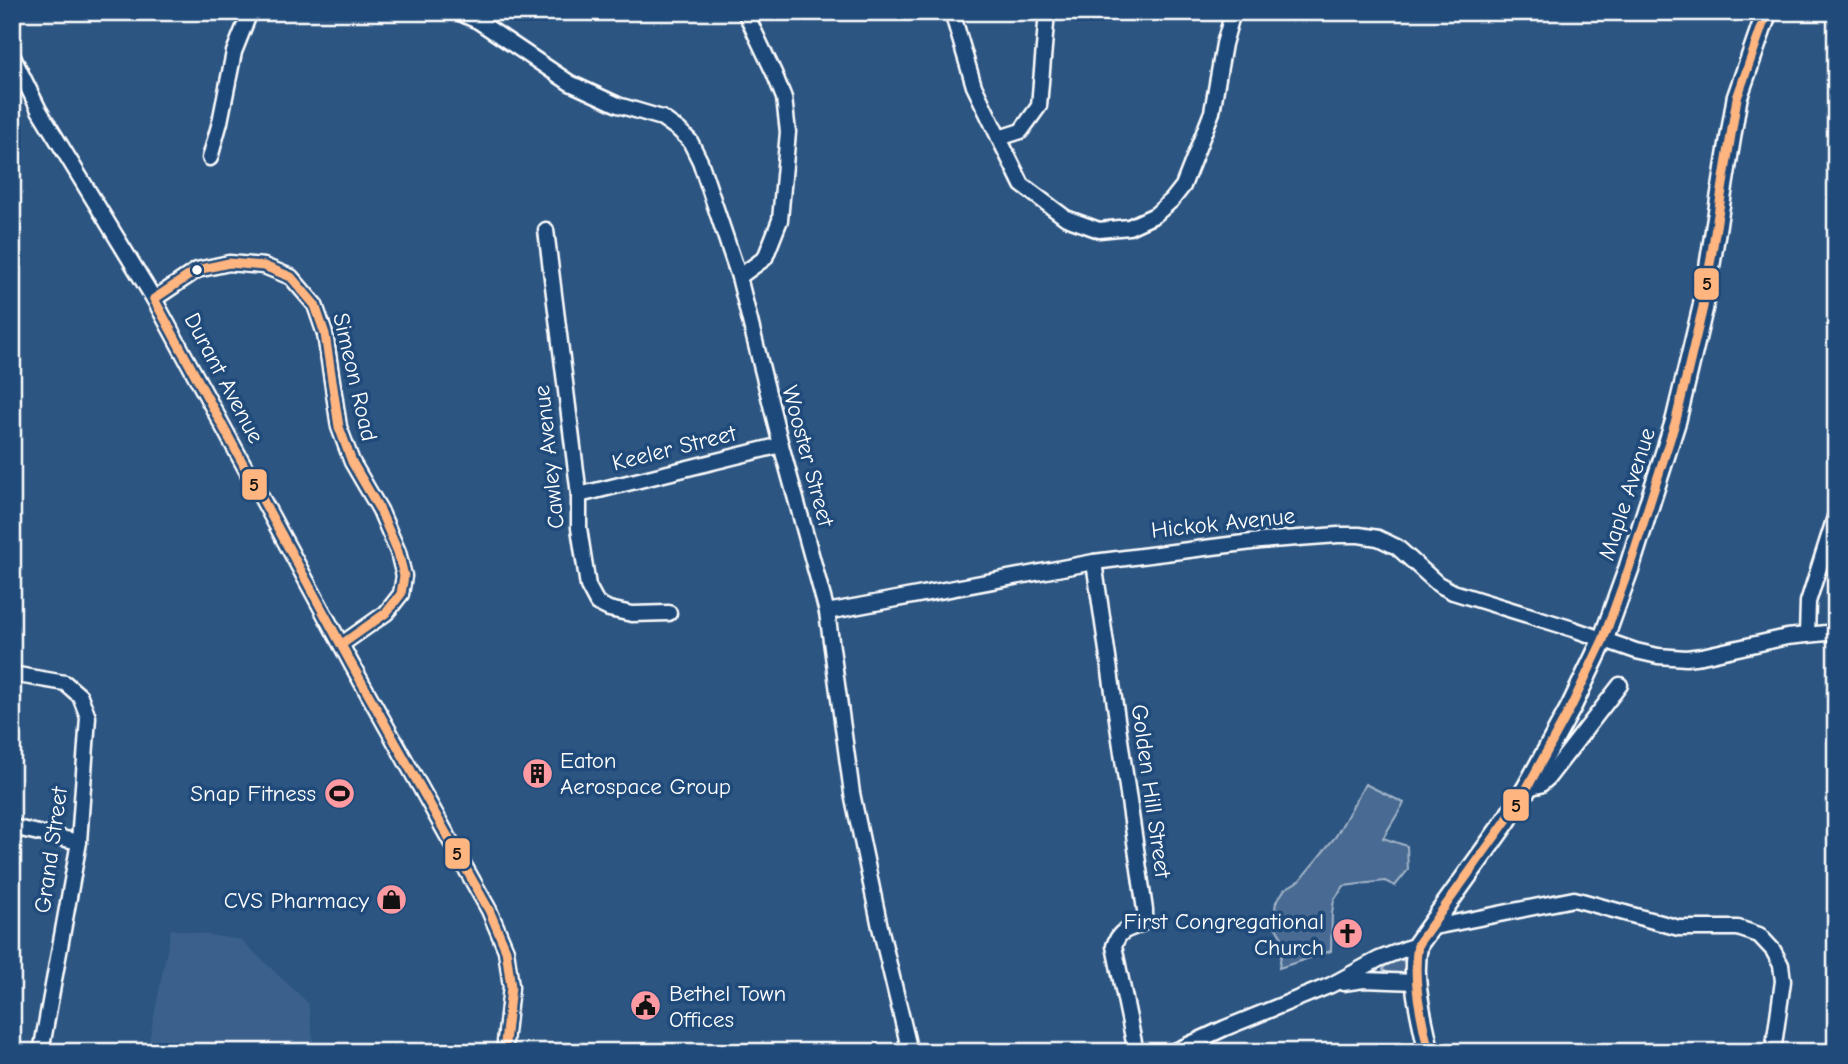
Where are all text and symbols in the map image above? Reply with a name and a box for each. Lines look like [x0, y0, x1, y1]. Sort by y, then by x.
unlabelled marker [190, 263, 204, 277]
line badge: 5 [1693, 267, 1720, 301]
text: 5 [1702, 273, 1712, 295]
street label: Durant Avenue [178, 308, 270, 448]
street label: Simeon Road [327, 310, 383, 444]
street label: Wooster Street [776, 383, 840, 531]
street label: Cawley Avenue [528, 384, 570, 530]
street label: Keeler Street [609, 419, 740, 476]
street label: Maple Avenue [1593, 424, 1661, 564]
line badge: 5 [241, 468, 268, 501]
text: 5 [249, 474, 259, 496]
street label: Hickok Avenue [1150, 502, 1296, 544]
street label: Golden Hill Street [1125, 702, 1177, 881]
place label: Eaton Aerospace Group [560, 747, 731, 800]
building icon: Eaton Aerospace Group [520, 756, 554, 790]
sports icon: Snap Fitness [322, 776, 356, 810]
place label: Snap Fitness [190, 780, 316, 807]
street label: Grand Street [29, 784, 73, 915]
line badge: 5 [1502, 788, 1530, 822]
text: 5 [1511, 795, 1521, 817]
line badge: 5 [444, 837, 471, 870]
text: 5 [452, 843, 462, 865]
shop icon: CVS Pharmacy [375, 883, 409, 917]
place label: CVS Pharmacy [224, 887, 370, 914]
place label: First Congregational Church [1123, 908, 1324, 961]
church icon: First Congregational Church [1330, 917, 1364, 951]
place label: Bethel Town Offices [669, 980, 786, 1033]
public building icon: Bethel Town Offices [629, 989, 663, 1023]

